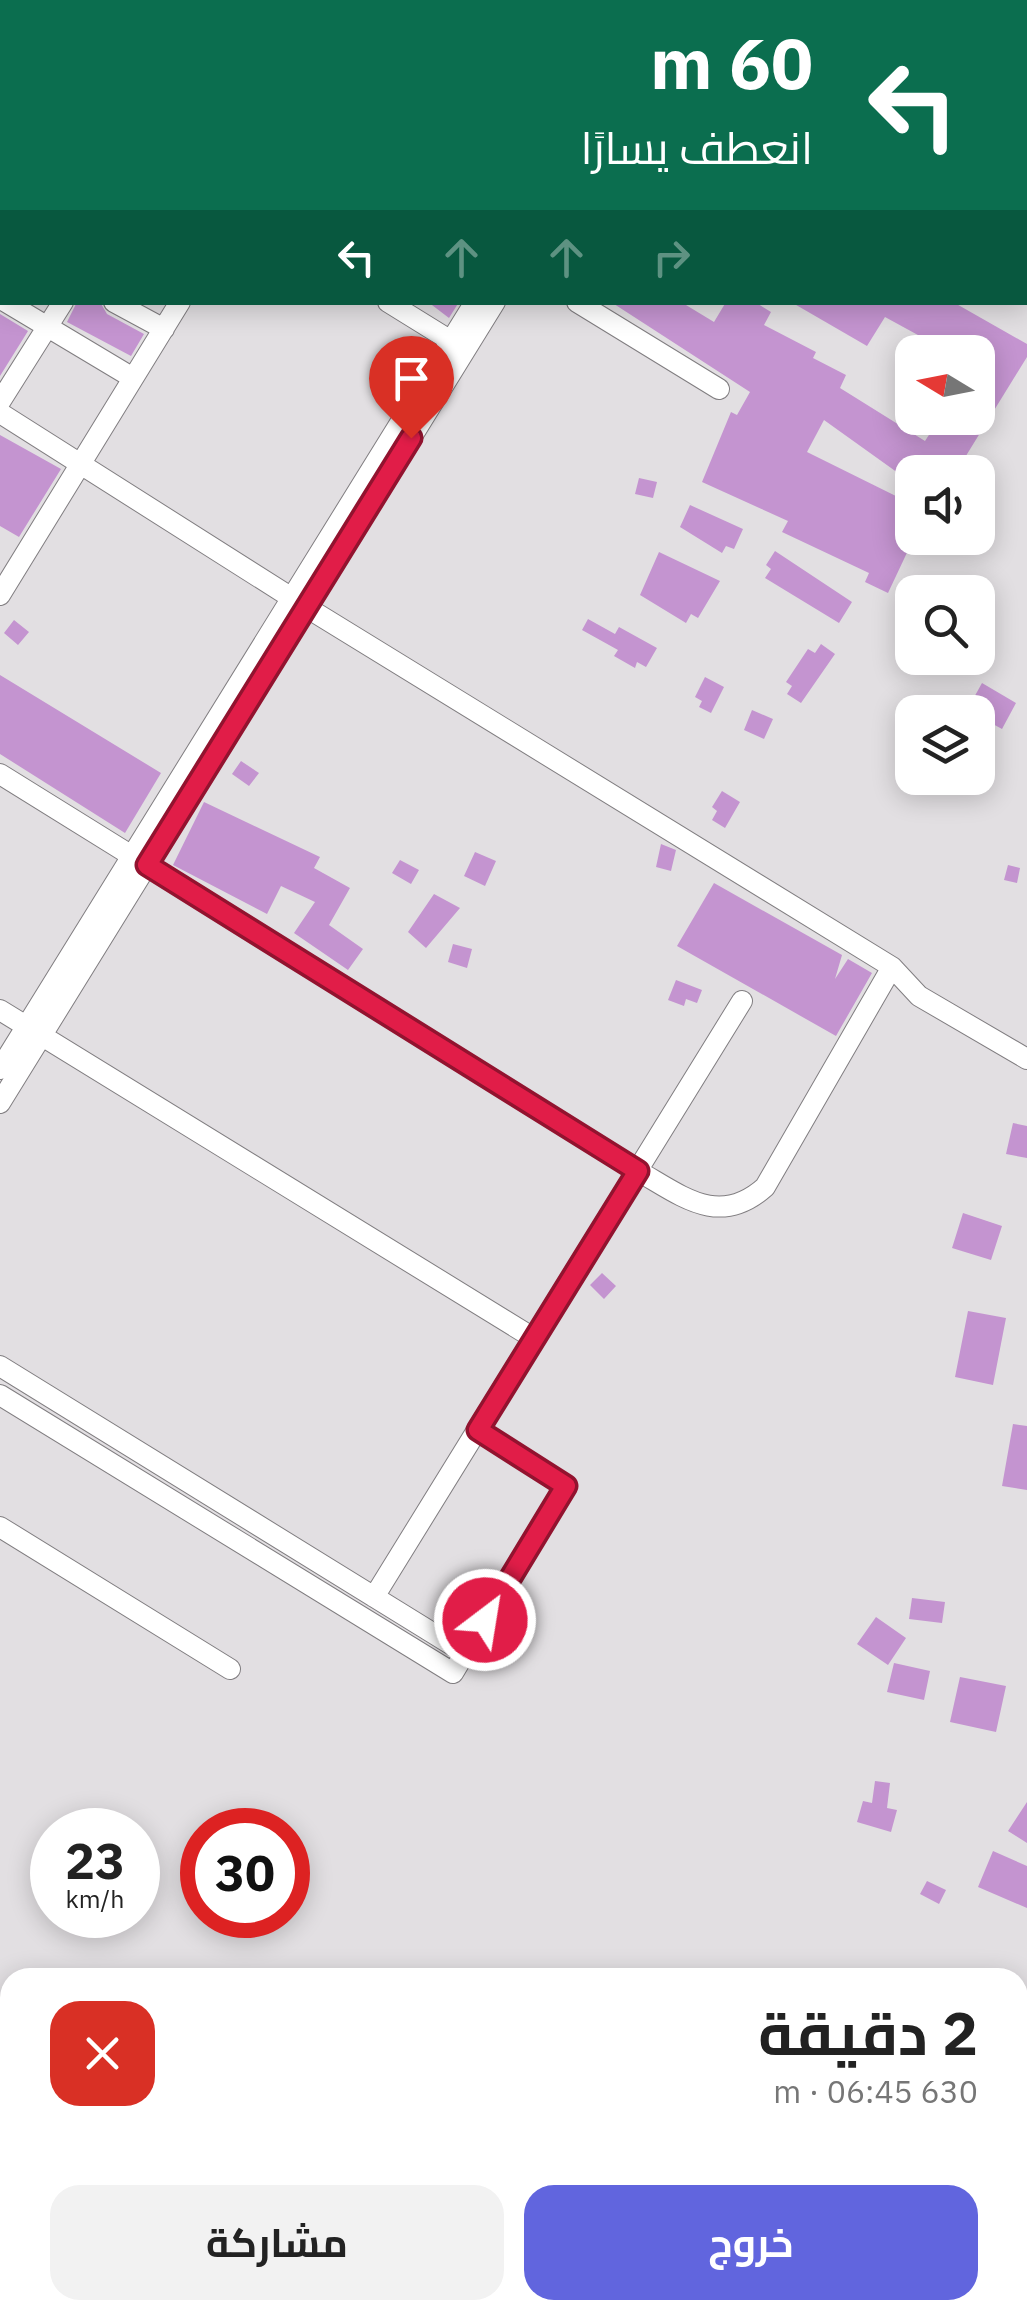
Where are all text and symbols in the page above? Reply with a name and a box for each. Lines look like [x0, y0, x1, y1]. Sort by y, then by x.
text: 60 m [650, 17, 813, 108]
icon: left [848, 40, 978, 170]
text: انعطف يسارًا [581, 118, 813, 176]
icon: left [329, 230, 384, 285]
icon: ahead [434, 230, 489, 285]
icon: ahead [539, 230, 594, 285]
icon: right [644, 230, 699, 285]
north arrow [895, 335, 995, 435]
map controls [895, 335, 995, 795]
pin [369, 336, 454, 439]
icon: arrive [384, 351, 439, 406]
button: sound [895, 455, 995, 555]
button: search [895, 575, 995, 675]
button: layers [895, 695, 995, 795]
position arrow [433, 1568, 537, 1672]
speed limit sign: 30 [180, 1808, 310, 1938]
text: 23 [65, 1828, 125, 1893]
text: km/h [66, 1882, 124, 1915]
text: 2 دقيقة [758, 1993, 978, 2072]
button: close [50, 2001, 155, 2106]
text: 630 m · 06:45 [773, 2070, 978, 2112]
button: مشاركة [50, 2185, 504, 2300]
button: خروج [524, 2185, 978, 2300]

